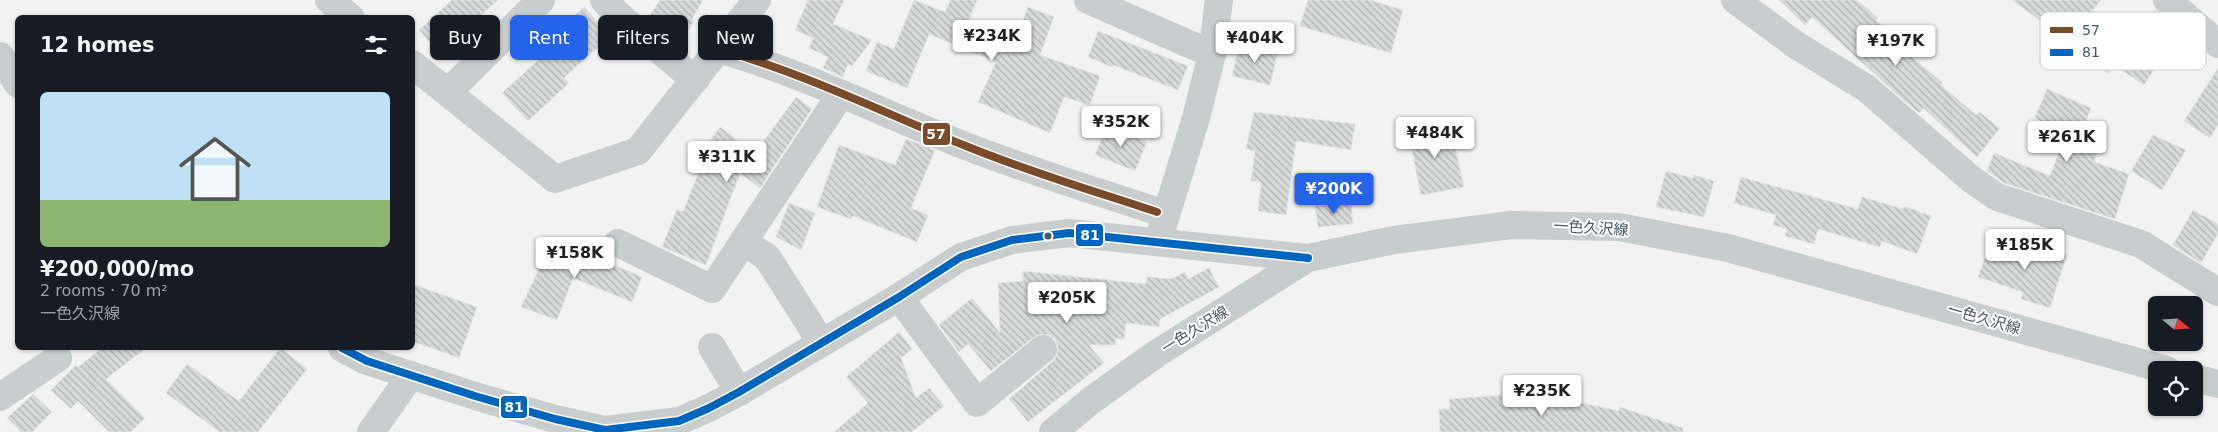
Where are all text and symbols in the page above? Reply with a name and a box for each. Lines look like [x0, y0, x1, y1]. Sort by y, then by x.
legend [2040, 12, 2206, 70]
chip: Buy [430, 15, 500, 60]
chip: Rent [510, 15, 588, 60]
chip: Filters [598, 15, 688, 60]
chip: New [698, 15, 773, 60]
pin: ¥234K [957, 20, 1027, 62]
pin: ¥404K [1220, 22, 1290, 64]
text: 57 [2082, 22, 2100, 38]
pin: ¥197K [1861, 24, 1931, 67]
text: ¥234K [964, 26, 1020, 45]
text: ¥404K [1227, 28, 1283, 47]
icon: filters [362, 31, 390, 59]
text: ¥197K [1868, 31, 1924, 50]
text: 12 homes [40, 33, 155, 57]
text: 81 [2082, 44, 2100, 60]
pin: ¥352K [1086, 106, 1156, 148]
text: ¥352K [1093, 112, 1149, 131]
pin: ¥484K [1400, 116, 1470, 159]
pin: ¥261K [2032, 120, 2102, 163]
line badge: 57 [922, 122, 951, 146]
text: ¥484K [1407, 123, 1463, 142]
icon: home [170, 124, 260, 214]
text: 57 [926, 126, 946, 142]
text: ¥261K [2039, 127, 2095, 146]
pin: ¥311K [692, 140, 762, 183]
text: ¥311K [699, 147, 755, 166]
pin: ¥200K [1299, 172, 1369, 215]
text: ¥200K [1306, 179, 1362, 198]
street label: 一色久沢線 [1553, 217, 1629, 239]
line badge: 81 [1075, 223, 1104, 247]
text: 81 [1080, 227, 1100, 243]
pin: ¥185K [1990, 228, 2060, 271]
unlabelled marker [1043, 231, 1053, 241]
text: ¥185K [1997, 235, 2053, 254]
pin: ¥158K [540, 236, 610, 279]
text: ¥158K [547, 243, 603, 262]
text: ¥200,000/mo [40, 257, 194, 281]
text: 2 rooms · 70 m² [40, 281, 168, 300]
pin: ¥205K [1032, 282, 1102, 324]
text: ¥205K [1039, 288, 1095, 307]
north arrow [2148, 296, 2202, 351]
map controls [2148, 296, 2203, 416]
street label: 一色久沢線 [1945, 300, 2023, 338]
street label: 一色久沢線 [1158, 302, 1232, 358]
text: 一色久沢線 [40, 304, 120, 323]
button: locate [2148, 361, 2203, 416]
pin: ¥235K [1507, 374, 1577, 417]
text: ¥235K [1514, 381, 1570, 400]
line badge: 81 [500, 395, 528, 419]
text: 81 [504, 399, 524, 415]

